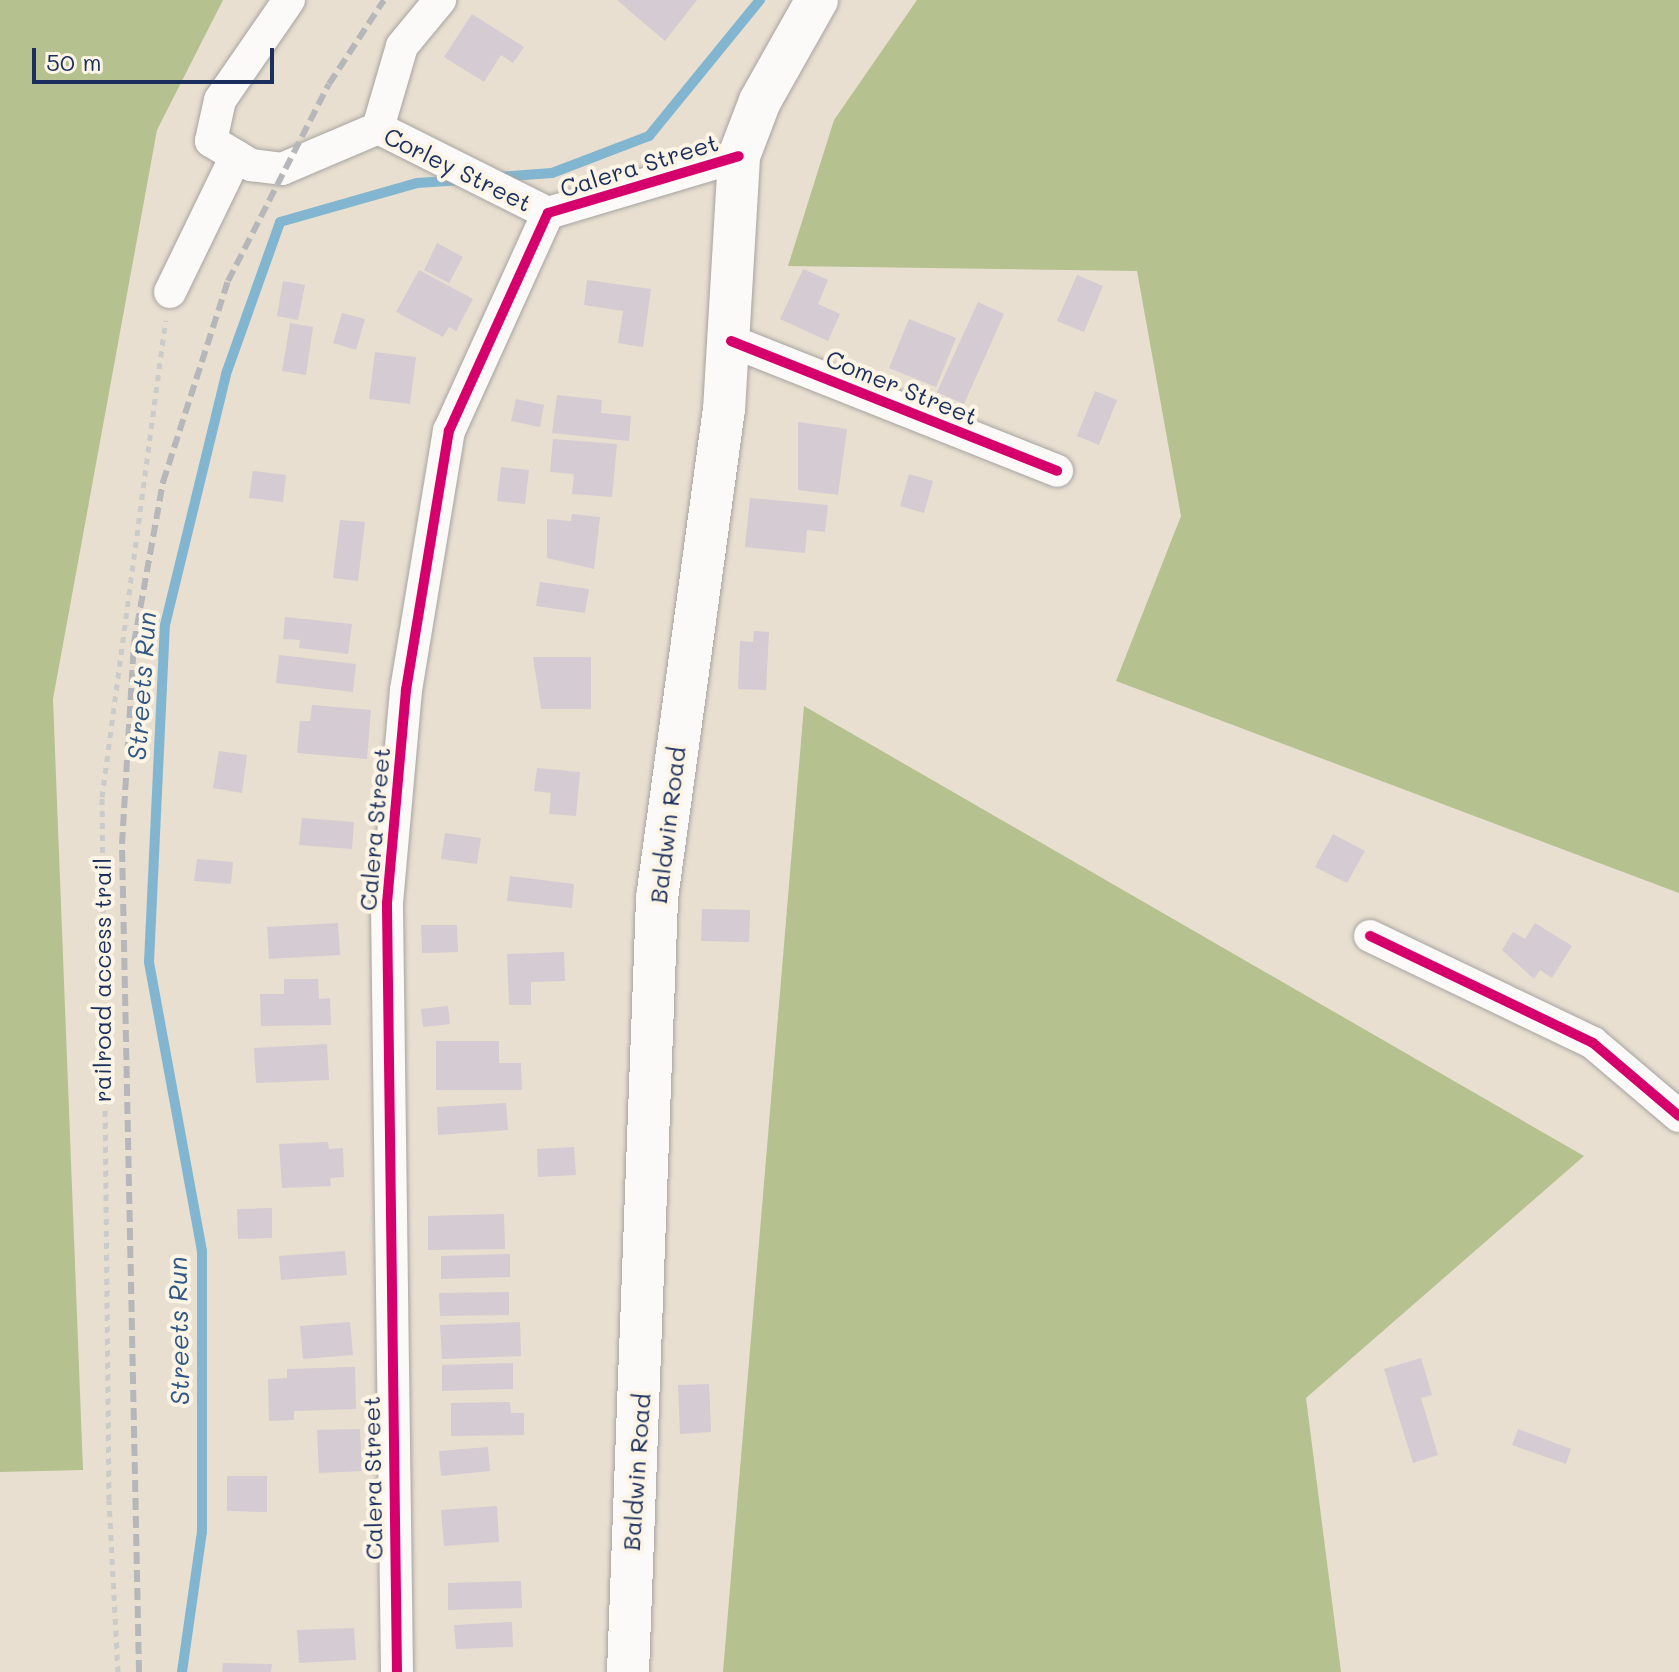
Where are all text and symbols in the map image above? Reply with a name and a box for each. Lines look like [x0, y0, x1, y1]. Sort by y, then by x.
scale bar [36, 32, 278, 82]
text: 50 m [46, 46, 102, 77]
street label: Corley Street [379, 121, 537, 217]
street label: Calera Street [556, 127, 722, 203]
street label: Comer Street [822, 343, 982, 431]
water label: Streets Run [121, 611, 163, 761]
street label: Baldwin Road [643, 745, 691, 905]
street label: Calera Street [353, 746, 395, 912]
street label: railroad access trail [88, 858, 116, 1102]
water label: Streets Run [162, 1256, 196, 1406]
street label: Baldwin Road [616, 1392, 656, 1552]
street label: Calera Street [356, 1396, 388, 1560]

